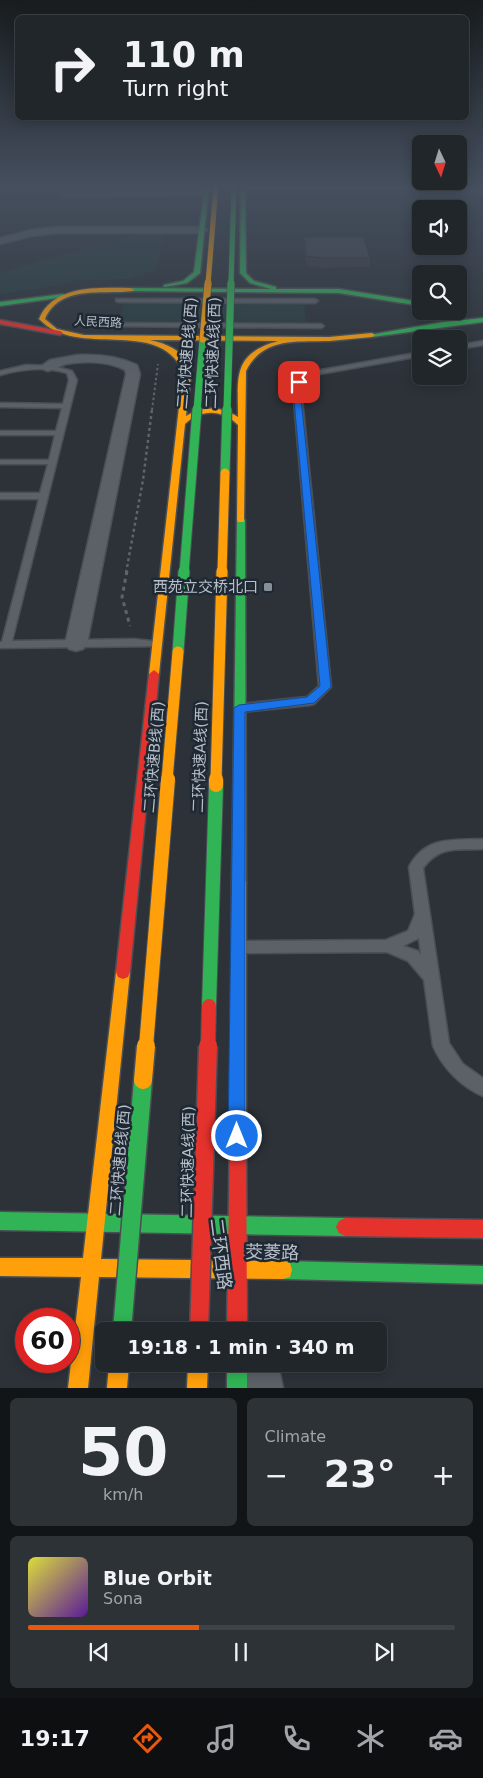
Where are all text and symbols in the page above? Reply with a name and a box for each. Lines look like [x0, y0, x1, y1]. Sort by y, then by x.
icon: right [40, 35, 105, 100]
text: 110 m [123, 35, 245, 75]
text: Turn right [123, 76, 228, 101]
north arrow [412, 135, 468, 190]
map controls [412, 135, 467, 385]
button: sound [412, 200, 467, 255]
button: search [412, 265, 467, 320]
street label: 二环快速B线(西) [173, 296, 201, 410]
street label: 二环快速A线(西) [202, 297, 224, 409]
street label: 人民西路 [74, 314, 122, 330]
button: layers [412, 330, 467, 385]
pin [278, 361, 320, 403]
icon: arrive [285, 368, 313, 396]
place label: 西苑立交桥北口 [153, 578, 258, 596]
marker: 西苑立交桥北口 [262, 581, 274, 593]
street label: 二环快速B线(西) [140, 700, 168, 814]
street label: 二环快速A线(西) [189, 701, 211, 813]
street label: 二环快速B线(西) [106, 1103, 134, 1217]
street label: 二环快速A线(西) [178, 1106, 198, 1218]
position arrow [210, 1109, 262, 1161]
street label: 二环西路 [206, 1217, 236, 1291]
street label: 茭菱路 [245, 1241, 299, 1263]
speed limit sign: 60 [15, 1308, 80, 1373]
text: 19:18 · 1 min · 340 m [127, 1336, 355, 1358]
text: 50 [78, 1415, 168, 1490]
text: Climate [265, 1427, 326, 1446]
text: 23° [324, 1452, 396, 1496]
text: − [265, 1459, 288, 1492]
text: + [432, 1459, 455, 1492]
text: km/h [103, 1485, 143, 1504]
text: Blue Orbit [103, 1567, 212, 1589]
text: Sona [103, 1589, 143, 1608]
icon: previous [85, 1638, 113, 1666]
icon: pause [227, 1638, 255, 1666]
icon: next [370, 1638, 398, 1666]
icon: directions [130, 1721, 165, 1756]
icon: music [204, 1721, 239, 1756]
icon: phone [279, 1721, 314, 1756]
icon: climate [353, 1721, 388, 1756]
icon: car [428, 1721, 463, 1756]
text: 19:17 [20, 1726, 90, 1751]

